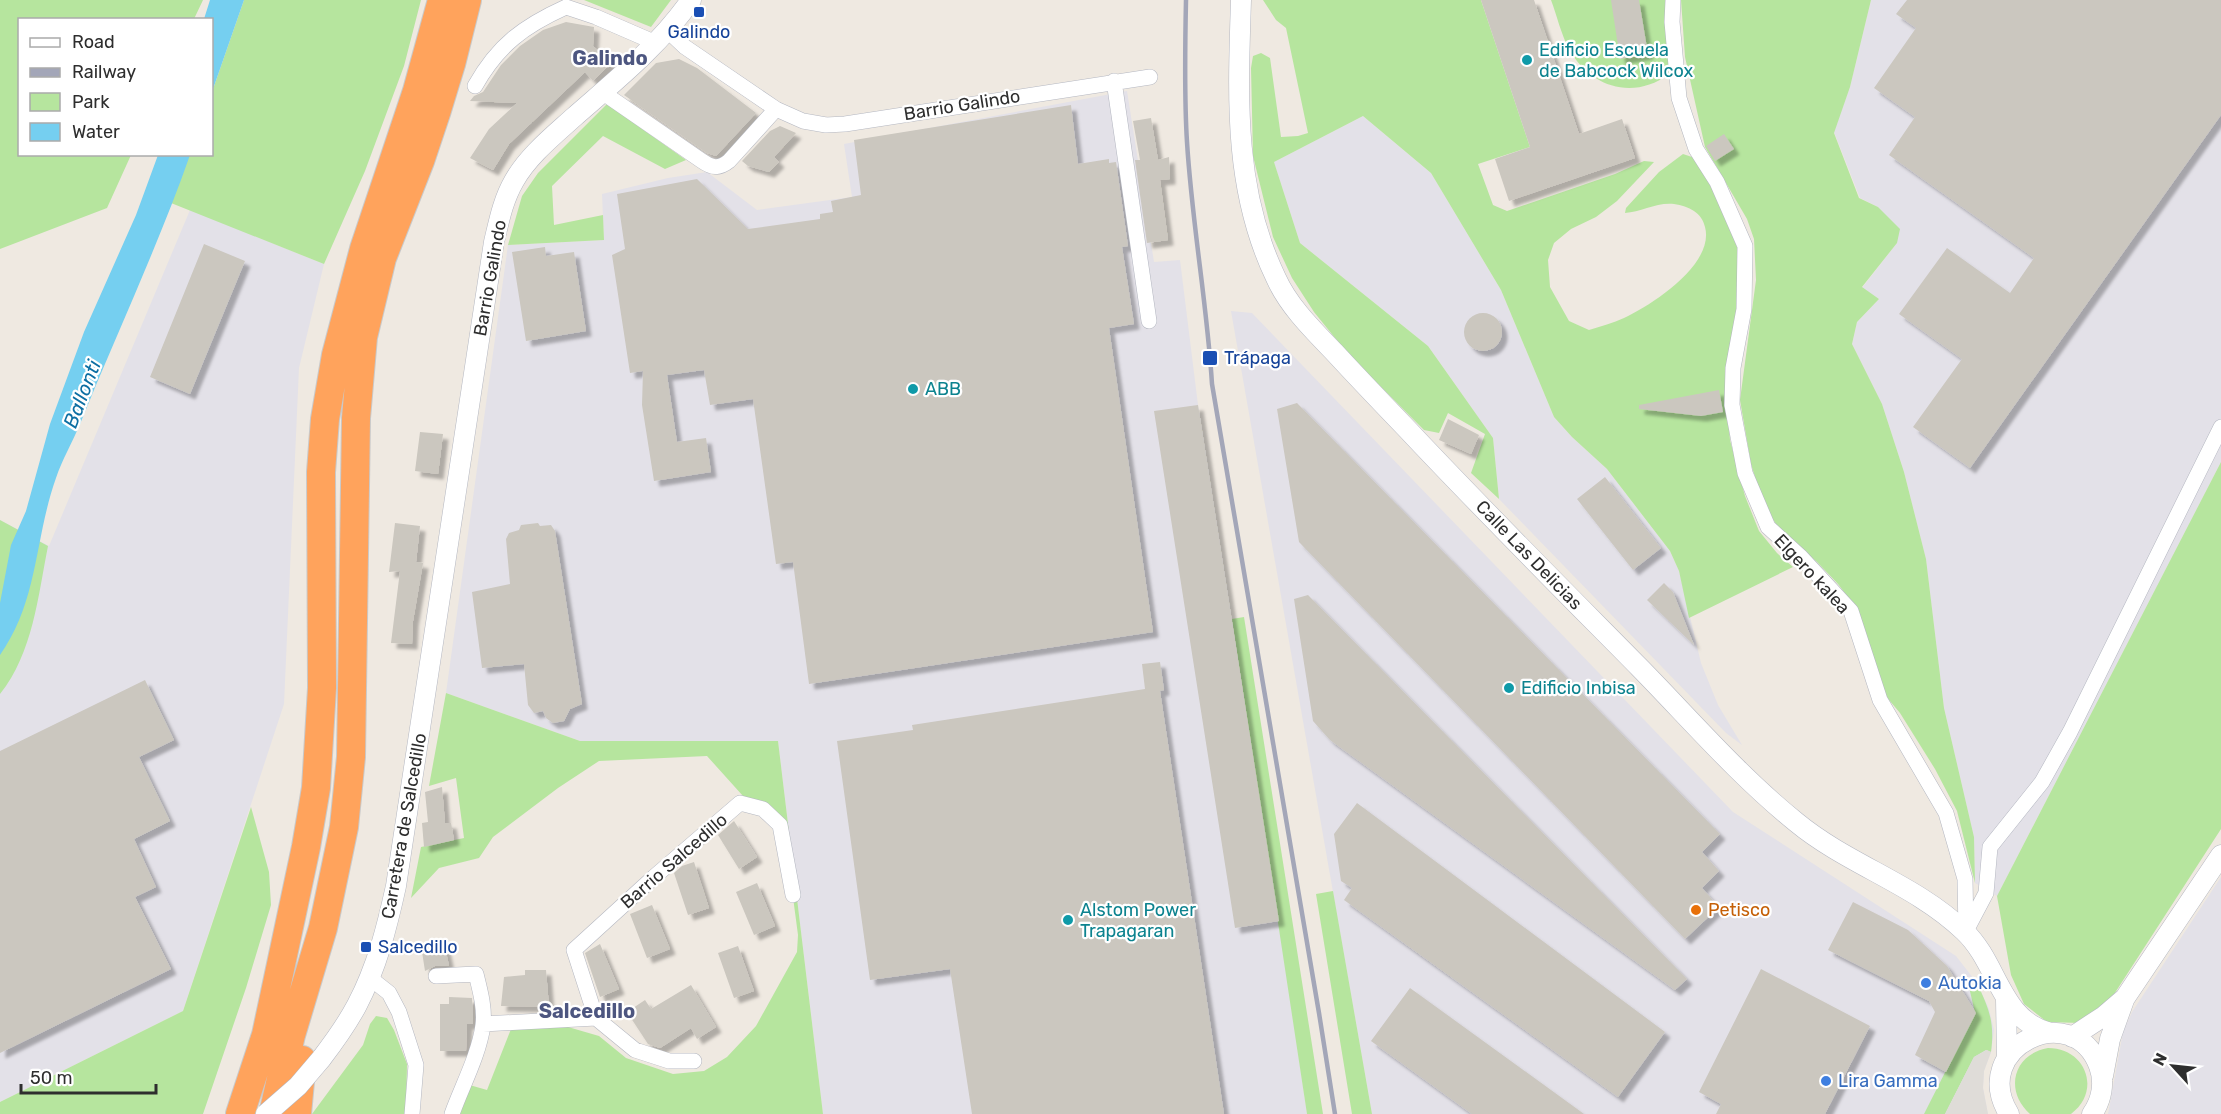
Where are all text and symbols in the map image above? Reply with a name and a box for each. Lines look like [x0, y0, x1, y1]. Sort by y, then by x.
marker: Galindo [692, 5, 706, 19]
legend [18, 18, 213, 156]
place label: Galindo [668, 21, 730, 43]
text: Road [72, 31, 115, 53]
place label: Edificio Escuela de Babcock Wilcox [1539, 39, 1693, 82]
district label: Galindo [572, 46, 648, 70]
marker: Edificio Escuela de Babcock Wilcox [1520, 53, 1534, 67]
text: Railway [72, 61, 136, 83]
street label: Barrio Galindo [902, 85, 1022, 125]
text: Park [72, 91, 110, 113]
text: Water [72, 121, 120, 143]
street label: Barrio Galindo [469, 218, 511, 338]
place label: Trápaga [1224, 347, 1291, 369]
marker: Trápaga [1201, 349, 1219, 367]
water label: Ballonti [58, 356, 106, 431]
place label: ABB [925, 378, 961, 400]
marker: ABB [906, 382, 920, 396]
street label: Calle Las Delicias [1471, 496, 1587, 614]
street label: Elgero kalea [1770, 530, 1854, 618]
place label: Edificio Inbisa [1521, 677, 1636, 699]
marker: Edificio Inbisa [1502, 681, 1516, 695]
street label: Carretera de Salcedillo [377, 731, 431, 921]
street label: Barrio Salcedillo [616, 809, 732, 913]
place label: Alstom Power Trapagaran [1080, 899, 1196, 942]
place label: Petisco [1708, 899, 1770, 921]
marker: Petisco [1689, 903, 1703, 917]
marker: Alstom Power Trapagaran [1061, 913, 1075, 927]
place label: Salcedillo [378, 936, 458, 958]
marker: Salcedillo [359, 940, 373, 954]
place label: Autokia [1938, 972, 2002, 994]
marker: Autokia [1919, 976, 1933, 990]
district label: Salcedillo [539, 999, 635, 1023]
north arrow [2143, 1036, 2203, 1096]
text: N [2149, 1050, 2171, 1069]
scale bar [21, 1057, 156, 1095]
text: 50 m [30, 1067, 73, 1089]
place label: Lira Gamma [1838, 1070, 1938, 1092]
marker: Lira Gamma [1819, 1074, 1833, 1088]

